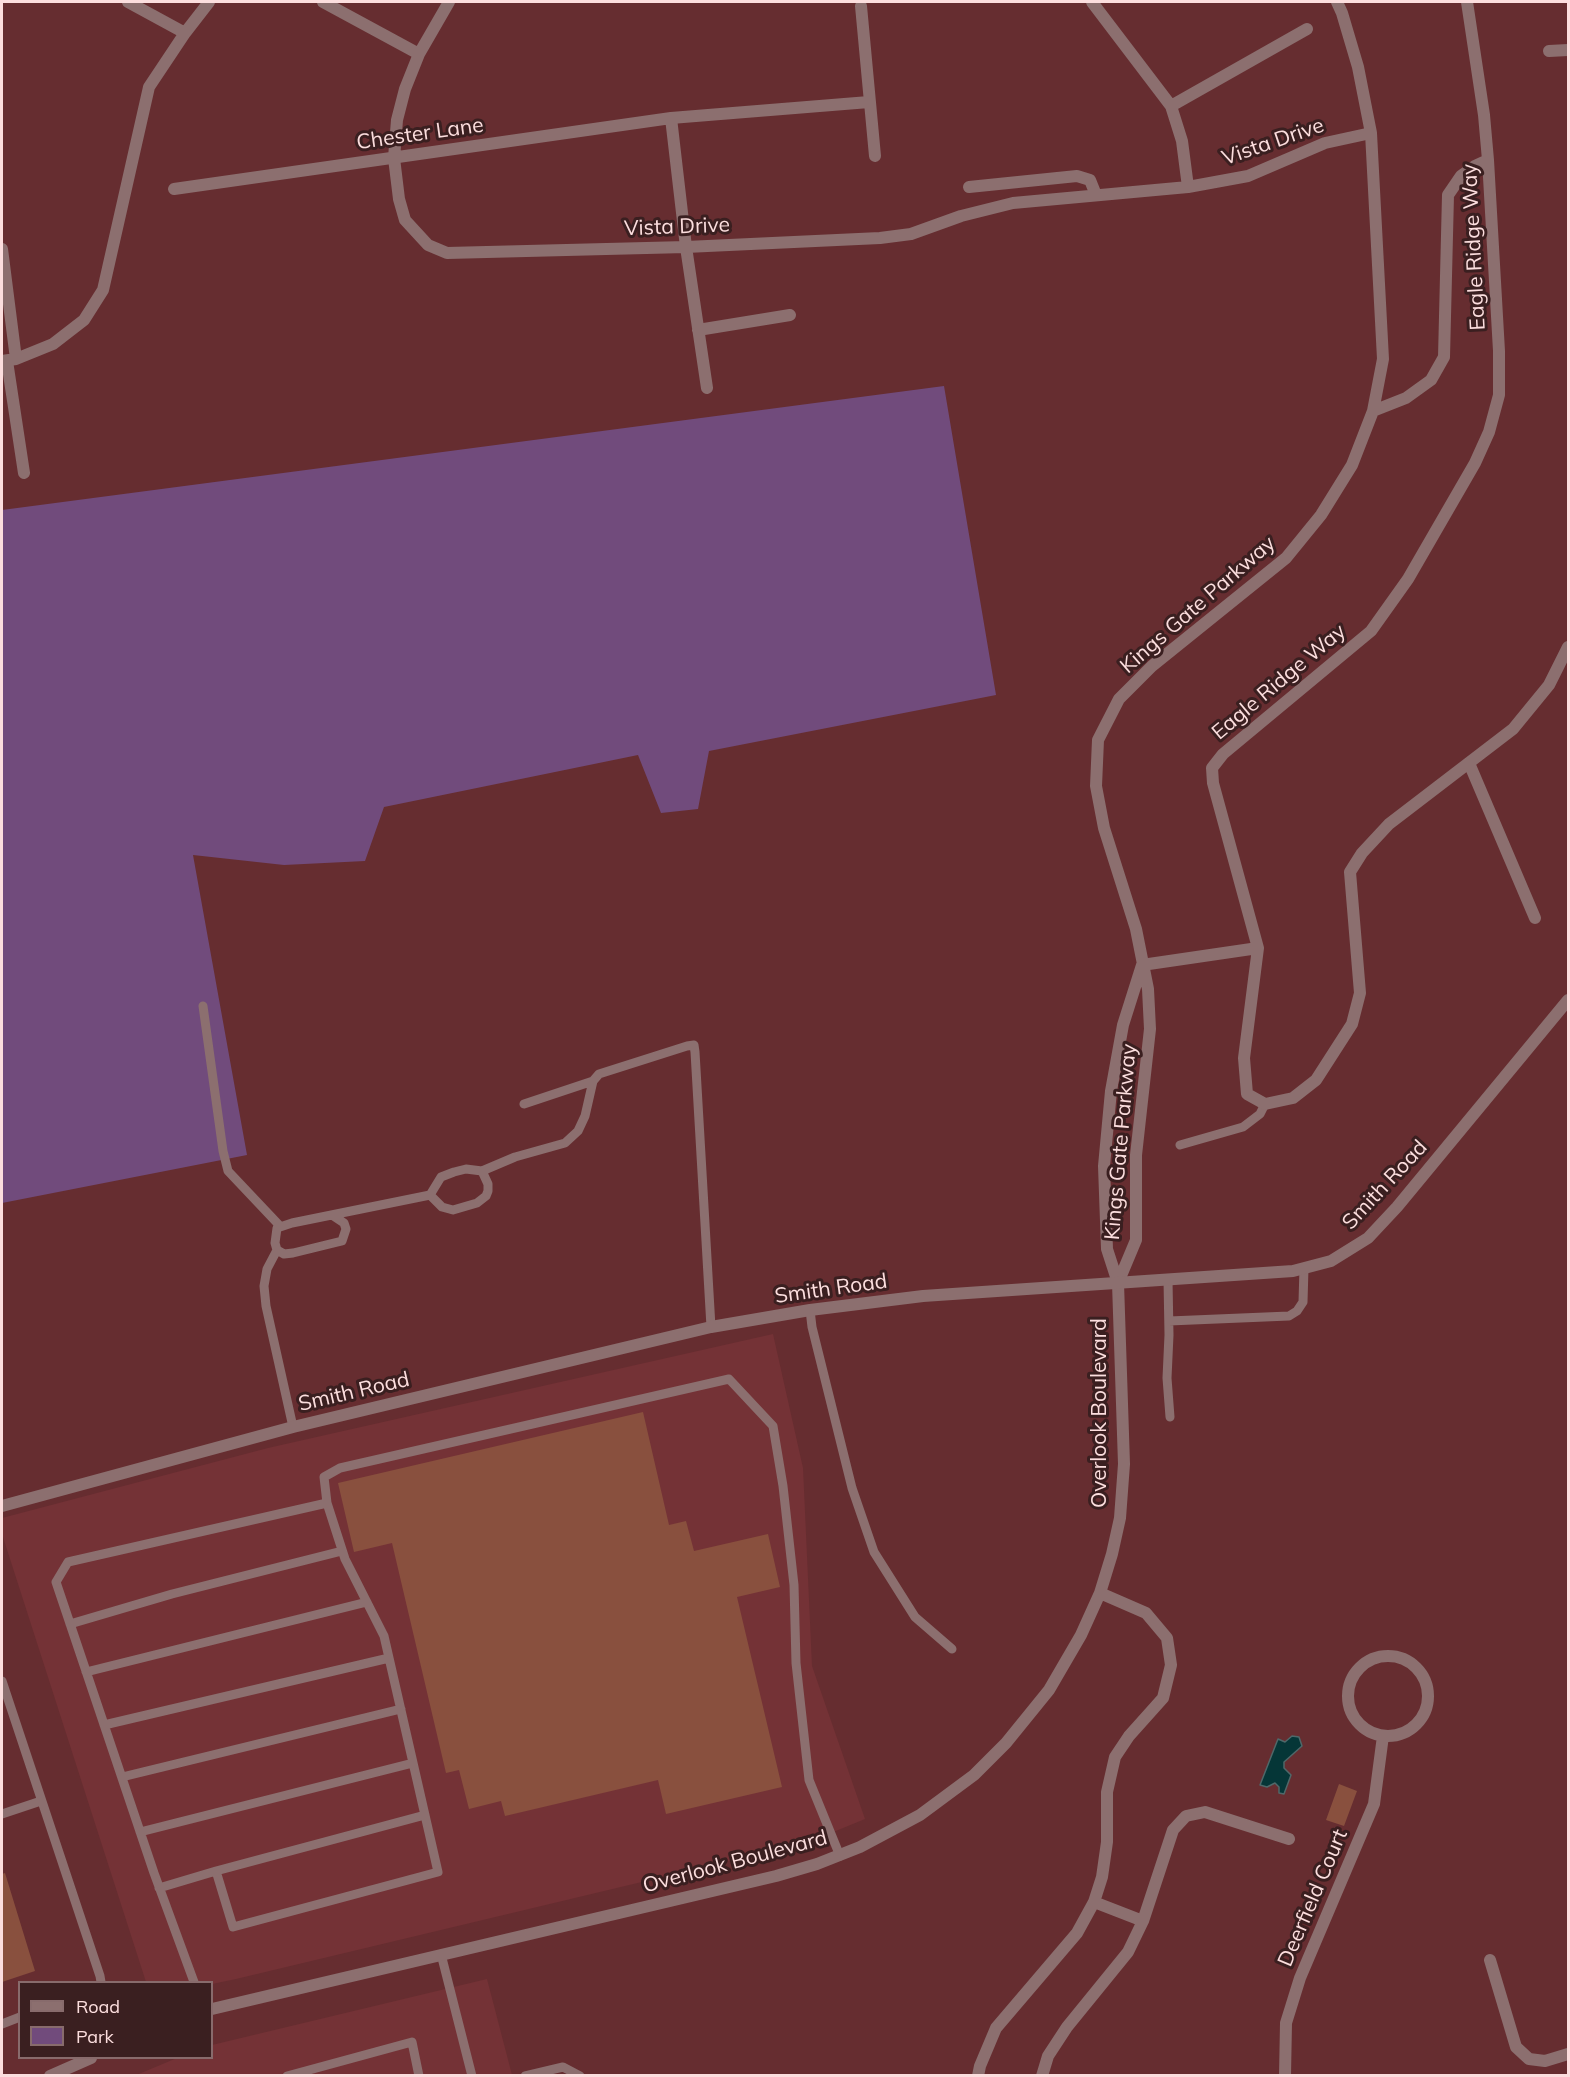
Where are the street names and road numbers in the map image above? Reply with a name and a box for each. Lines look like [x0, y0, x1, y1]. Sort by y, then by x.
street label: Chester Lane [355, 113, 485, 155]
street label: Vista Drive [1219, 113, 1327, 171]
street label: Eagle Ridge Way [1457, 163, 1491, 331]
street label: Vista Drive [624, 213, 730, 241]
street label: Kings Gate Parkway [1115, 531, 1281, 679]
street label: Eagle Ridge Way [1207, 619, 1351, 745]
street label: Kings Gate Parkway [1100, 1043, 1142, 1241]
street label: Smith Road [1337, 1135, 1433, 1235]
street label: Smith Road [773, 1269, 889, 1309]
street label: Overlook Boulevard [1087, 1318, 1113, 1508]
street label: Smith Road [296, 1367, 412, 1417]
street label: Overlook Boulevard [640, 1825, 830, 1899]
street label: Deerfield Court [1273, 1826, 1353, 1970]

